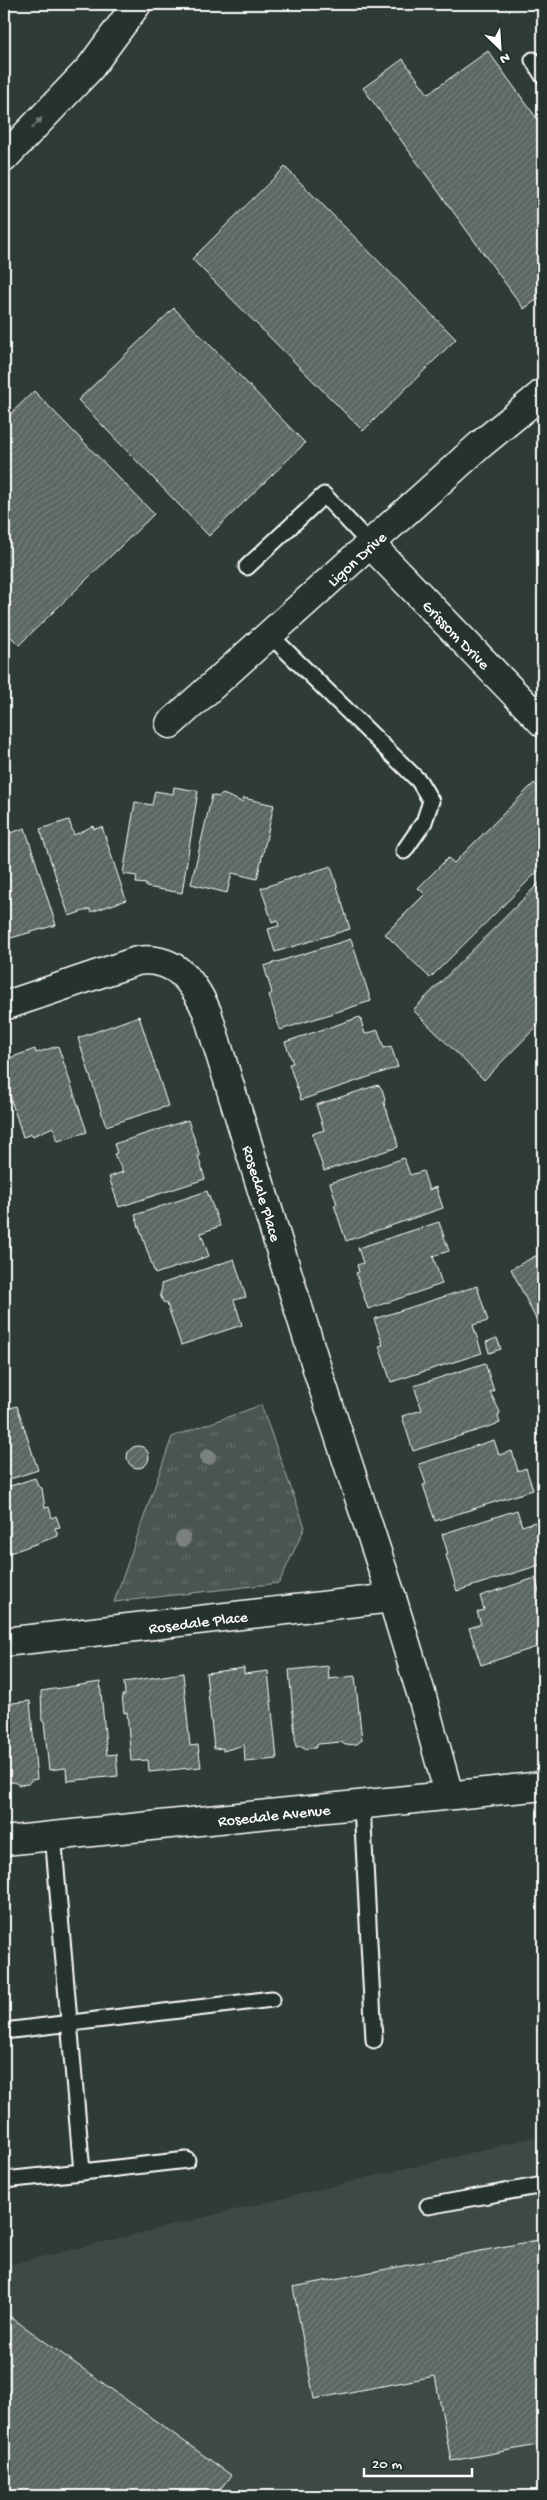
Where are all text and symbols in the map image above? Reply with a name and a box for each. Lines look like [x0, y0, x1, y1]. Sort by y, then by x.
north arrow [474, 22, 524, 72]
text: N [497, 48, 512, 67]
one-way arrow [31, 117, 43, 129]
street label: Ligon Drive [325, 529, 392, 592]
street label: Grissom Drive [417, 598, 493, 676]
street label: Rosedale Place [236, 1144, 284, 1245]
street label: Rosedale Place [148, 1609, 250, 1640]
street label: Rosedale Avenue [217, 1802, 332, 1833]
scale bar [364, 2445, 472, 2477]
text: 20 m [372, 2456, 402, 2474]

